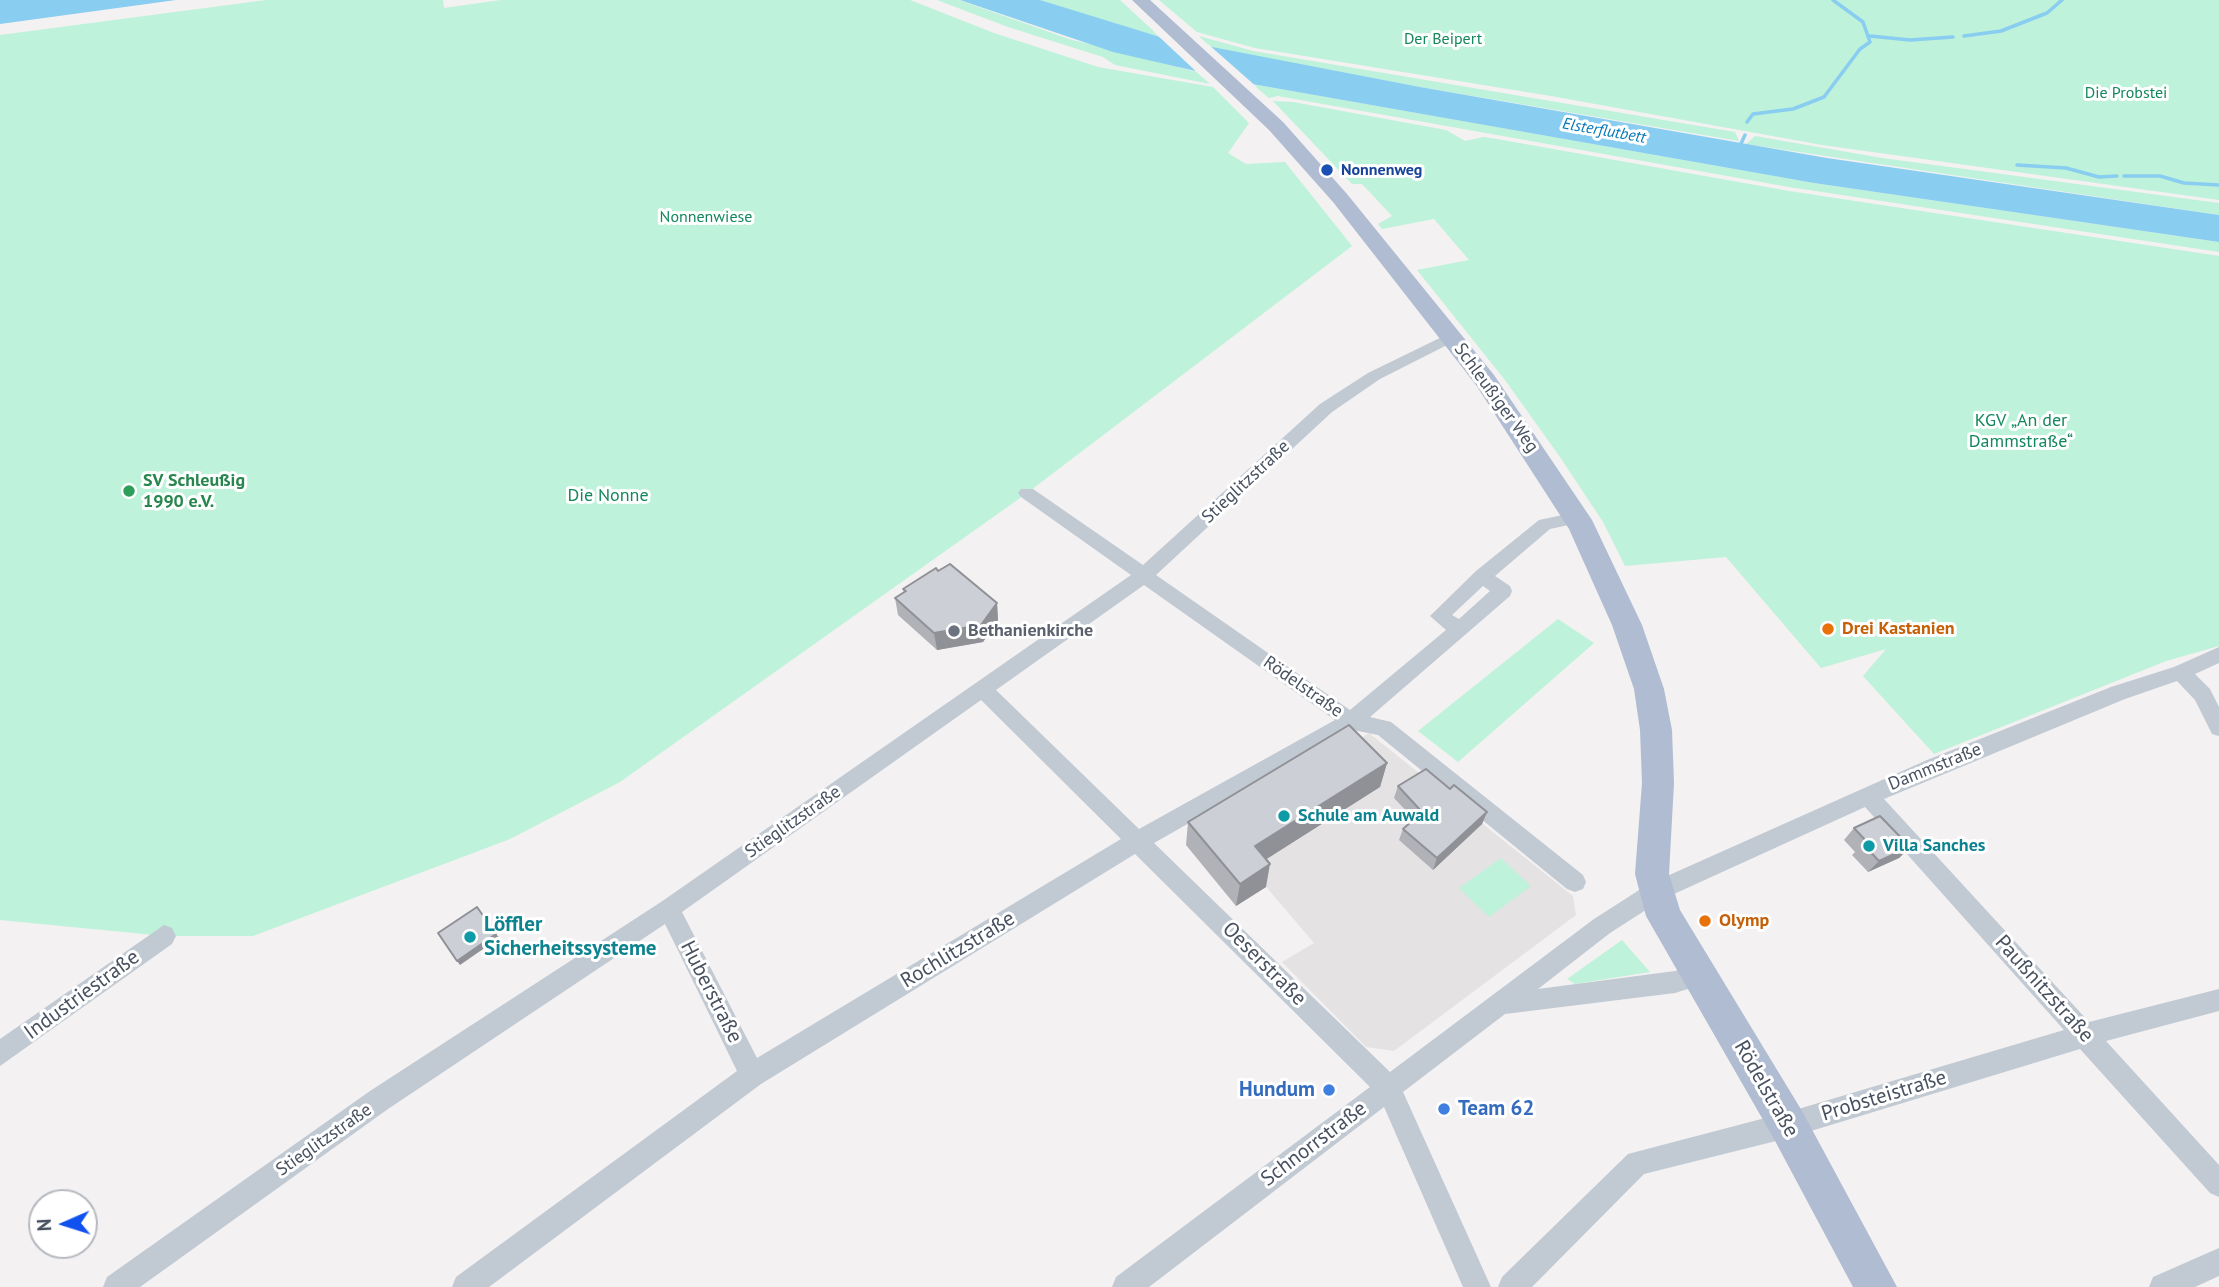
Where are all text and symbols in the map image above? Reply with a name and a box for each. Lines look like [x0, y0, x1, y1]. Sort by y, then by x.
park label: Der Beipert [1404, 29, 1482, 49]
park label: Die Probstei [2085, 83, 2167, 103]
water label: Elsterflutbett [1561, 114, 1647, 148]
place label: Nonnenweg [1341, 160, 1422, 180]
marker: Nonnenweg [1319, 162, 1335, 178]
park label: Nonnenwiese [660, 207, 752, 227]
street label: Schleußiger Weg [1449, 339, 1543, 457]
park label: KGV „An der Dammstraße“ [1969, 410, 2073, 452]
street label: Stieglitzstraße [1198, 436, 1294, 528]
place label: SV Schleußig 1990 e.V. [143, 470, 245, 512]
marker: SV Schleußig 1990 e.V. [121, 483, 137, 499]
park label: Die Nonne [567, 485, 649, 507]
place label: Drei Kastanien [1842, 618, 1955, 640]
place label: Bethanienkirche [968, 620, 1093, 642]
marker: Drei Kastanien [1820, 621, 1836, 637]
marker: Bethanienkirche [946, 623, 962, 639]
street label: Rödelstraße [1259, 652, 1347, 722]
street label: Dammstraße [1885, 739, 1985, 795]
street label: Stieglitzstraße [741, 781, 845, 863]
place label: Schule am Auwald [1298, 805, 1439, 827]
marker: Schule am Auwald [1276, 808, 1292, 824]
place label: Villa Sanches [1883, 835, 1985, 857]
marker: Villa Sanches [1861, 838, 1877, 854]
street label: Rochlitzstraße [896, 906, 1020, 994]
place label: Olymp [1719, 910, 1769, 932]
place label: Löffler Sicherheitssysteme [484, 912, 657, 962]
marker: Olymp [1697, 913, 1713, 929]
street label: Oeserstraße [1217, 917, 1311, 1011]
marker: Löffler Sicherheitssysteme [462, 929, 478, 945]
street label: Paußnitzstraße [1989, 930, 2099, 1048]
street label: Huberstraße [675, 937, 747, 1047]
street label: Industriestraße [19, 945, 145, 1045]
street label: Rödelstraße [1728, 1036, 1804, 1142]
street label: Probsteistraße [1818, 1065, 1950, 1127]
place label: Hundum [1239, 1077, 1315, 1103]
marker: Hundum [1321, 1082, 1337, 1098]
street label: Schnorrstraße [1256, 1096, 1372, 1192]
place label: Team 62 [1458, 1096, 1534, 1122]
street label: Stieglitzstraße [272, 1099, 376, 1181]
marker: Team 62 [1436, 1101, 1452, 1117]
north arrow [28, 1189, 98, 1259]
text: N [32, 1218, 56, 1232]

